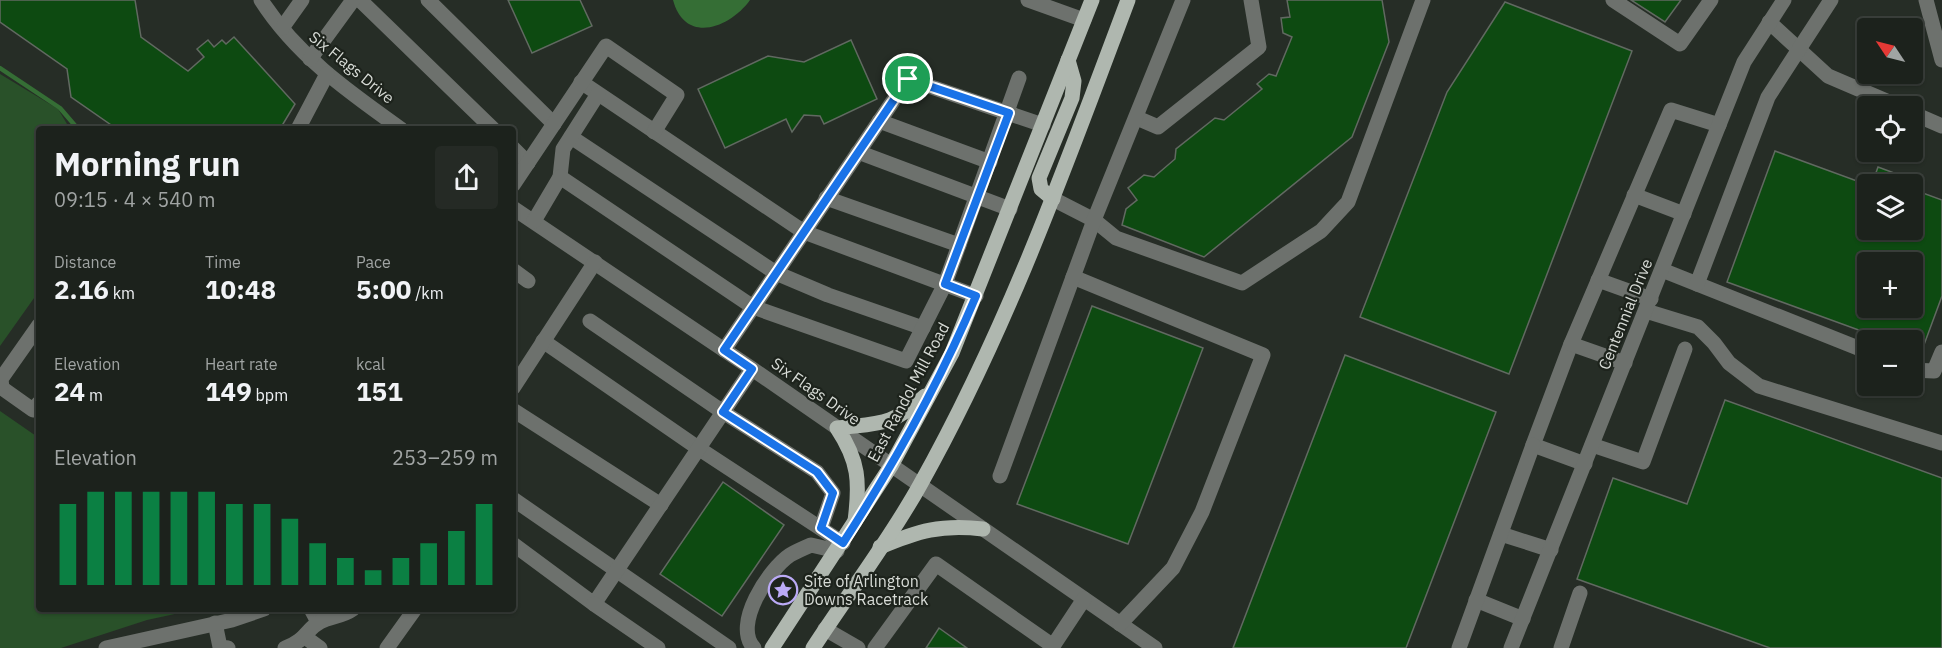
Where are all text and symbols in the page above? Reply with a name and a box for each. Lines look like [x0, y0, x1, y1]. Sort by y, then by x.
north arrow [1857, 18, 1923, 84]
map controls [1857, 18, 1923, 396]
street label: Six Flags Drive [305, 26, 399, 108]
pin [882, 53, 933, 104]
icon: arrive [891, 62, 924, 95]
button: locate [1857, 96, 1923, 162]
text: Morning run [54, 142, 240, 185]
button: share [435, 146, 498, 209]
button: layers [1857, 174, 1923, 240]
text: 09:15 · 4 × 540 m [54, 186, 215, 213]
text: Distance [54, 252, 116, 272]
text: Time [205, 252, 241, 272]
text: Pace [356, 252, 391, 272]
button: + [1857, 252, 1923, 318]
street label: Centennial Drive [1594, 255, 1656, 373]
text: 2.16 [54, 272, 109, 306]
text: 10:48 [205, 272, 276, 306]
text: 5:00 [356, 272, 411, 306]
text: km [109, 283, 135, 303]
text: /km [411, 283, 444, 303]
street label: East Randol Mill Road [863, 319, 953, 465]
button: − [1857, 330, 1923, 396]
street label: Six Flags Drive [768, 353, 865, 429]
text: Elevation [54, 354, 120, 374]
text: Heart rate [205, 354, 278, 374]
text: kcal [356, 354, 385, 374]
text: 24 [54, 374, 85, 408]
text: 149 [205, 374, 252, 408]
text: 151 [356, 374, 403, 408]
text: m [85, 385, 103, 405]
text: bpm [252, 385, 288, 405]
text: Elevation [54, 444, 137, 471]
text: 253–259 m [392, 444, 498, 471]
place label: Site of Arlington Downs Racetrack [804, 571, 929, 609]
place icon: Site of Arlington Downs Racetrack [767, 574, 799, 606]

